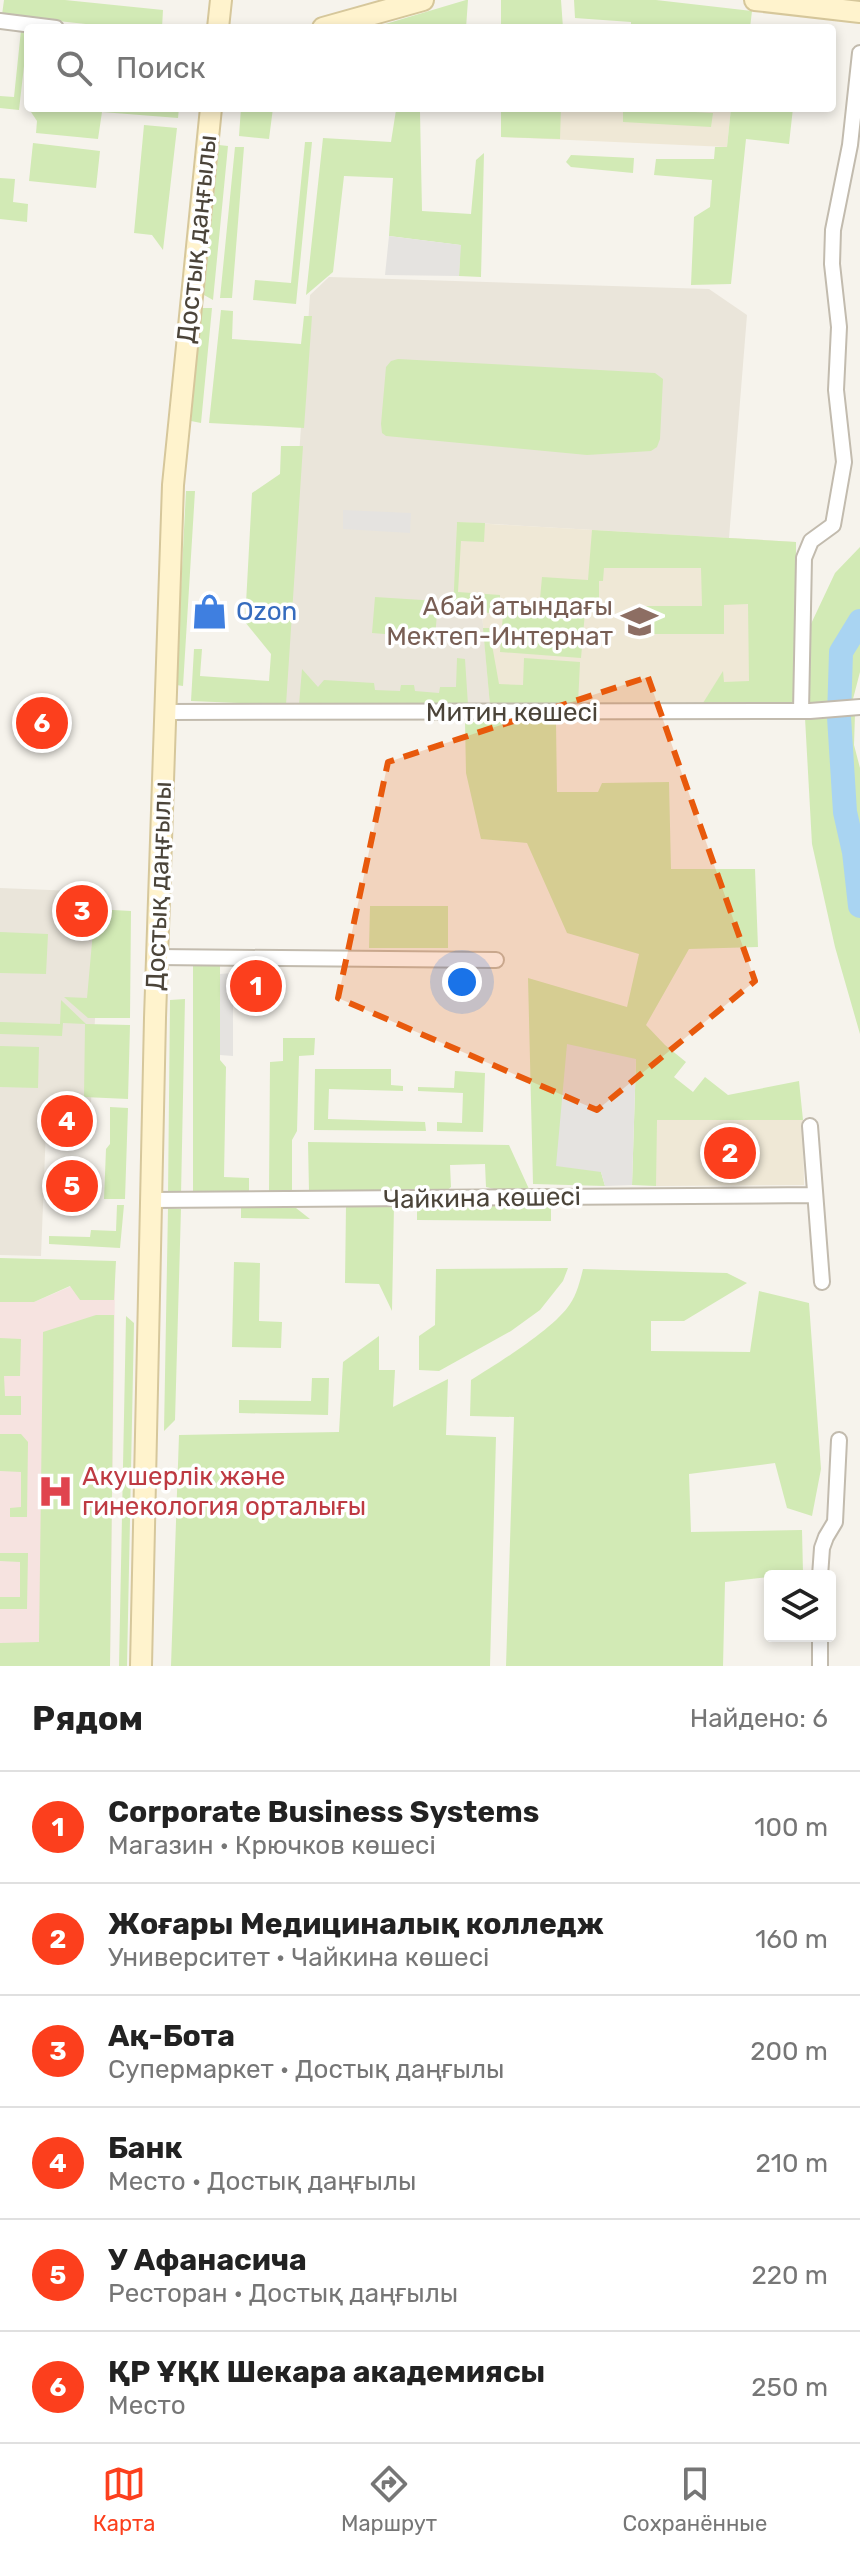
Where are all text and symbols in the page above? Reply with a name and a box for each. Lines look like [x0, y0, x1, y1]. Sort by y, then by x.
search box [24, 24, 836, 112]
icon: search [52, 46, 96, 90]
text: Поиск [116, 50, 206, 86]
street label: Достық даңғылы [171, 133, 223, 345]
place label: Абай атындағы Мектеп-Интернат [386, 591, 613, 652]
shop icon: Ozon [191, 592, 229, 630]
place label: Ozon [236, 596, 297, 627]
school or university icon: Абай атындағы Мектеп-Интернат [620, 602, 658, 640]
pin: 6 [16, 693, 68, 753]
street label: Митин көшесі [426, 697, 598, 728]
street label: Достық даңғылы [140, 781, 178, 991]
pin: 3 [56, 881, 108, 941]
pin: 1 [230, 956, 282, 1016]
your location [442, 962, 482, 1002]
pin: 4 [41, 1091, 93, 1151]
pin: 2 [704, 1123, 756, 1183]
pin: 5 [46, 1156, 98, 1216]
street label: Чайкина көшесі [383, 1181, 581, 1215]
place label: Акушерлік және гинекология орталығы [82, 1461, 366, 1522]
hospital icon: Акушерлік және гинекология орталығы [37, 1472, 75, 1510]
map controls [764, 1570, 836, 1642]
button: layers [764, 1570, 836, 1642]
text: Рядом [32, 1698, 143, 1739]
text: Найдено: 6 [690, 1703, 828, 1734]
text: Corporate Business Systems [108, 1794, 539, 1830]
text: 1 [52, 1812, 64, 1843]
text: 100 m [754, 1812, 828, 1843]
text: Магазин · Крючков көшесі [108, 1830, 436, 1861]
text: Жоғары Медициналық колледж [108, 1906, 604, 1942]
text: 2 [50, 1924, 66, 1955]
text: 160 m [755, 1924, 828, 1955]
text: Университет · Чайкина көшесі [108, 1942, 489, 1973]
text: Ақ-Бота [108, 2018, 235, 2054]
text: 3 [49, 2036, 67, 2067]
text: 200 m [750, 2036, 828, 2067]
text: Супермаркет · Достық даңғылы [108, 2054, 504, 2085]
text: Банк [108, 2130, 183, 2166]
text: 4 [49, 2148, 67, 2179]
text: 210 m [756, 2148, 828, 2179]
text: Место · Достық даңғылы [108, 2166, 416, 2197]
text: У Афанасича [108, 2242, 307, 2278]
text: 5 [50, 2260, 66, 2291]
text: 220 m [751, 2260, 828, 2291]
text: Ресторан · Достық даңғылы [108, 2278, 458, 2309]
text: ҚР ҰҚК Шекара академиясы [108, 2354, 545, 2390]
text: 6 [50, 2372, 66, 2403]
text: 250 m [751, 2372, 828, 2403]
text: Место [108, 2390, 186, 2421]
tab: Карта [93, 2462, 155, 2537]
tab: Маршрут [341, 2462, 437, 2537]
tab: Сохранённые [622, 2462, 767, 2537]

